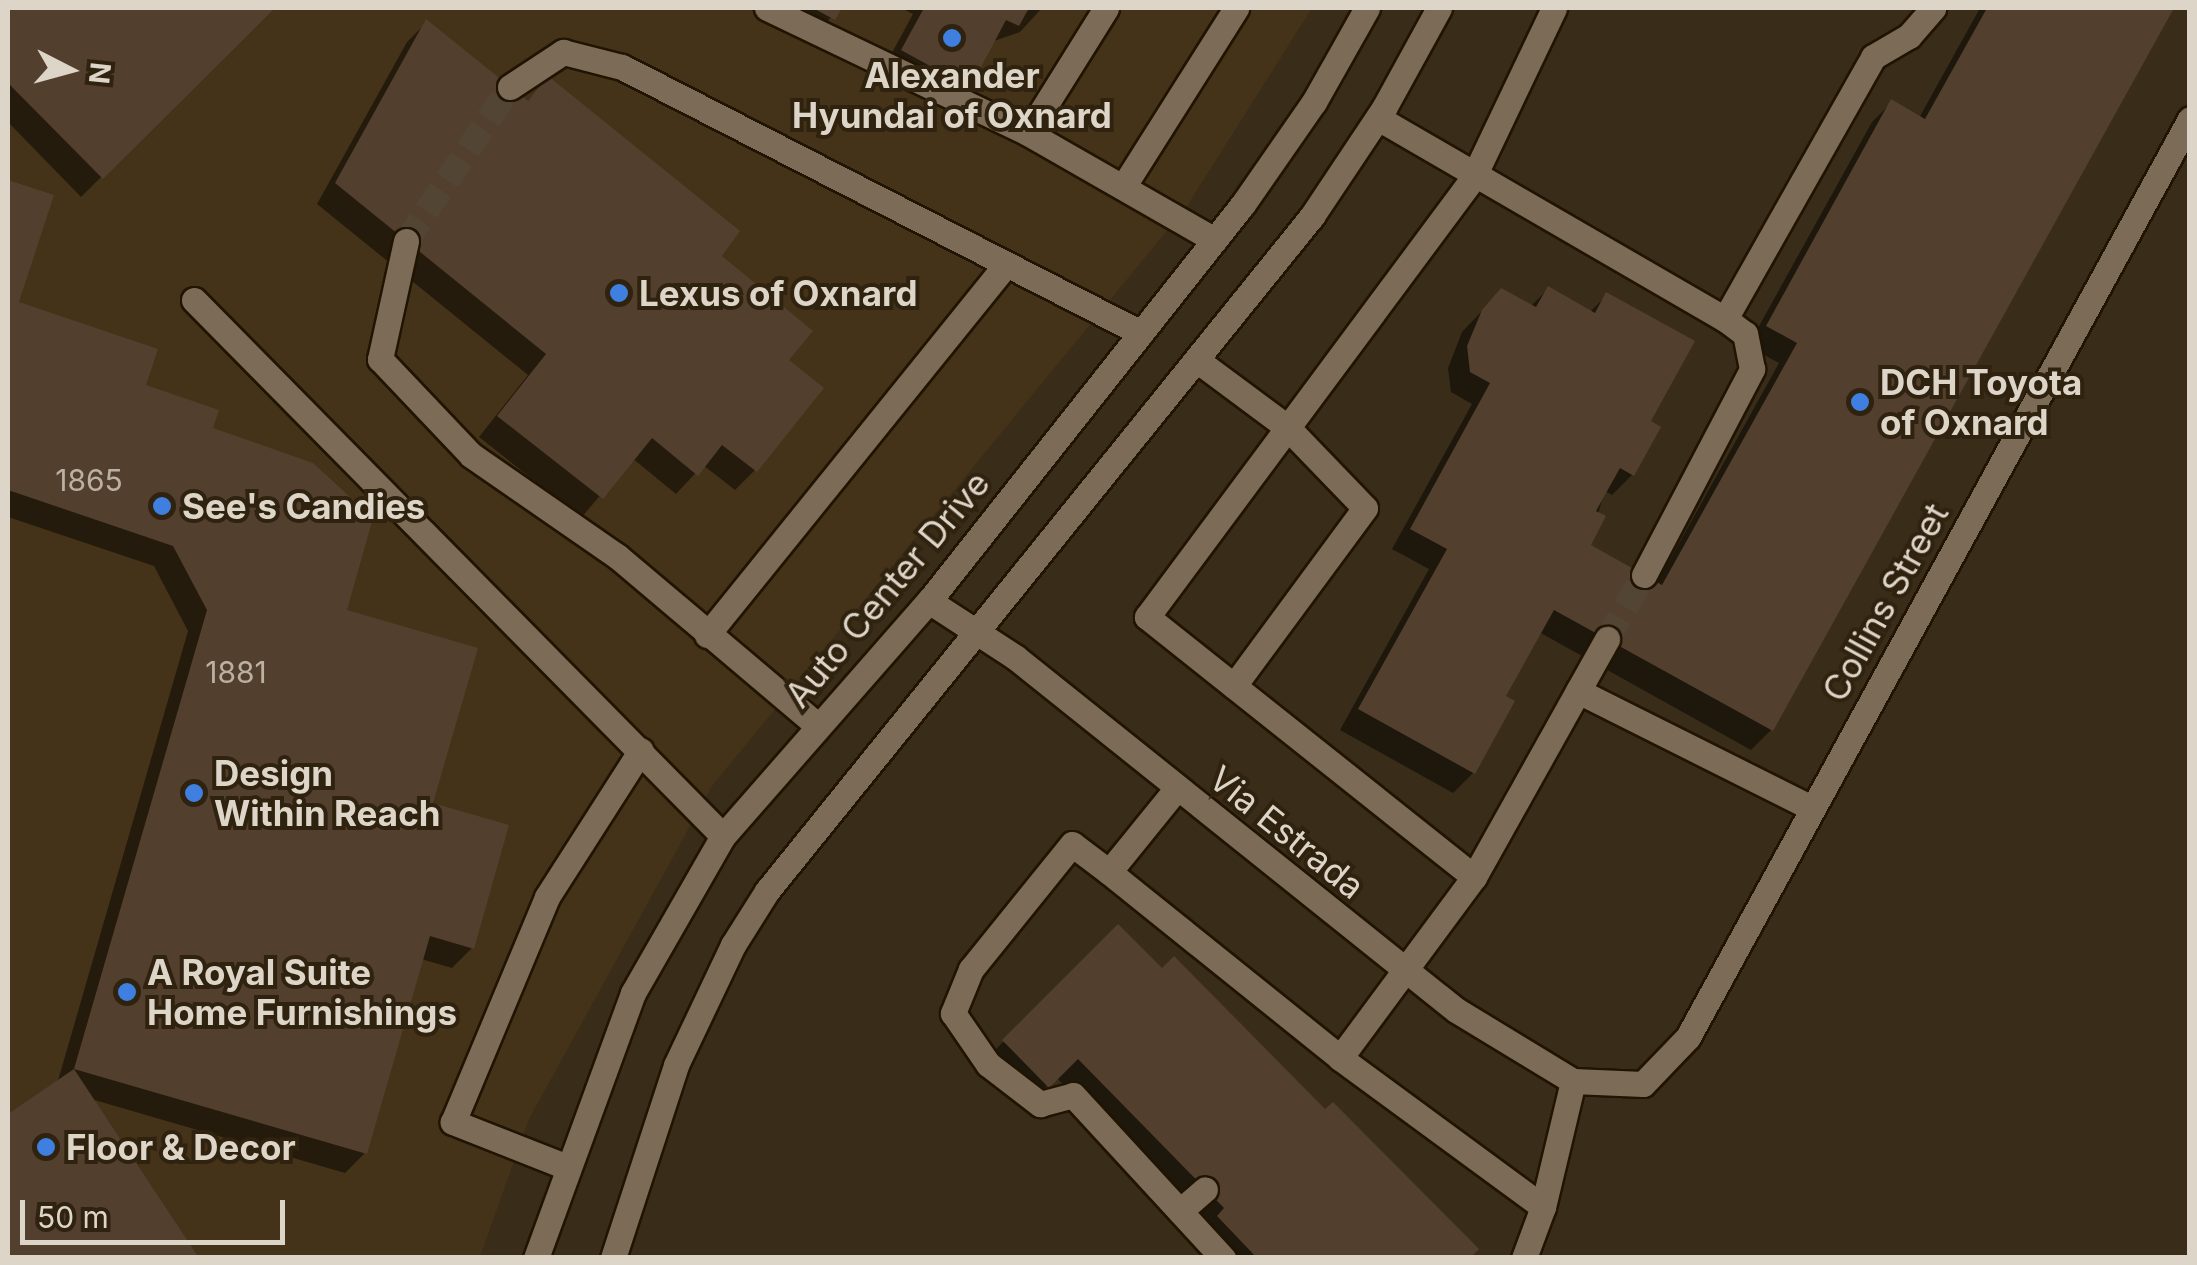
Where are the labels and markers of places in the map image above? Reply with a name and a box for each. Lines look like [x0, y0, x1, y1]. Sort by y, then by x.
marker: Alexander Hyundai of Oxnard [941, 27, 963, 49]
place label: Alexander Hyundai of Oxnard [792, 54, 1112, 136]
place label: Lexus of Oxnard [639, 272, 917, 314]
marker: Lexus of Oxnard [608, 282, 630, 304]
place label: DCH Toyota of Oxnard [1880, 361, 2082, 443]
marker: DCH Toyota of Oxnard [1849, 391, 1871, 413]
place label: See's Candies [182, 485, 425, 527]
marker: See's Candies [151, 495, 173, 517]
place label: Design Within Reach [214, 752, 441, 834]
marker: Design Within Reach [183, 782, 205, 804]
place label: A Royal Suite Home Furnishings [147, 951, 457, 1033]
marker: A Royal Suite Home Furnishings [116, 981, 138, 1003]
place label: Floor & Decor [66, 1126, 296, 1168]
marker: Floor & Decor [35, 1136, 57, 1158]

